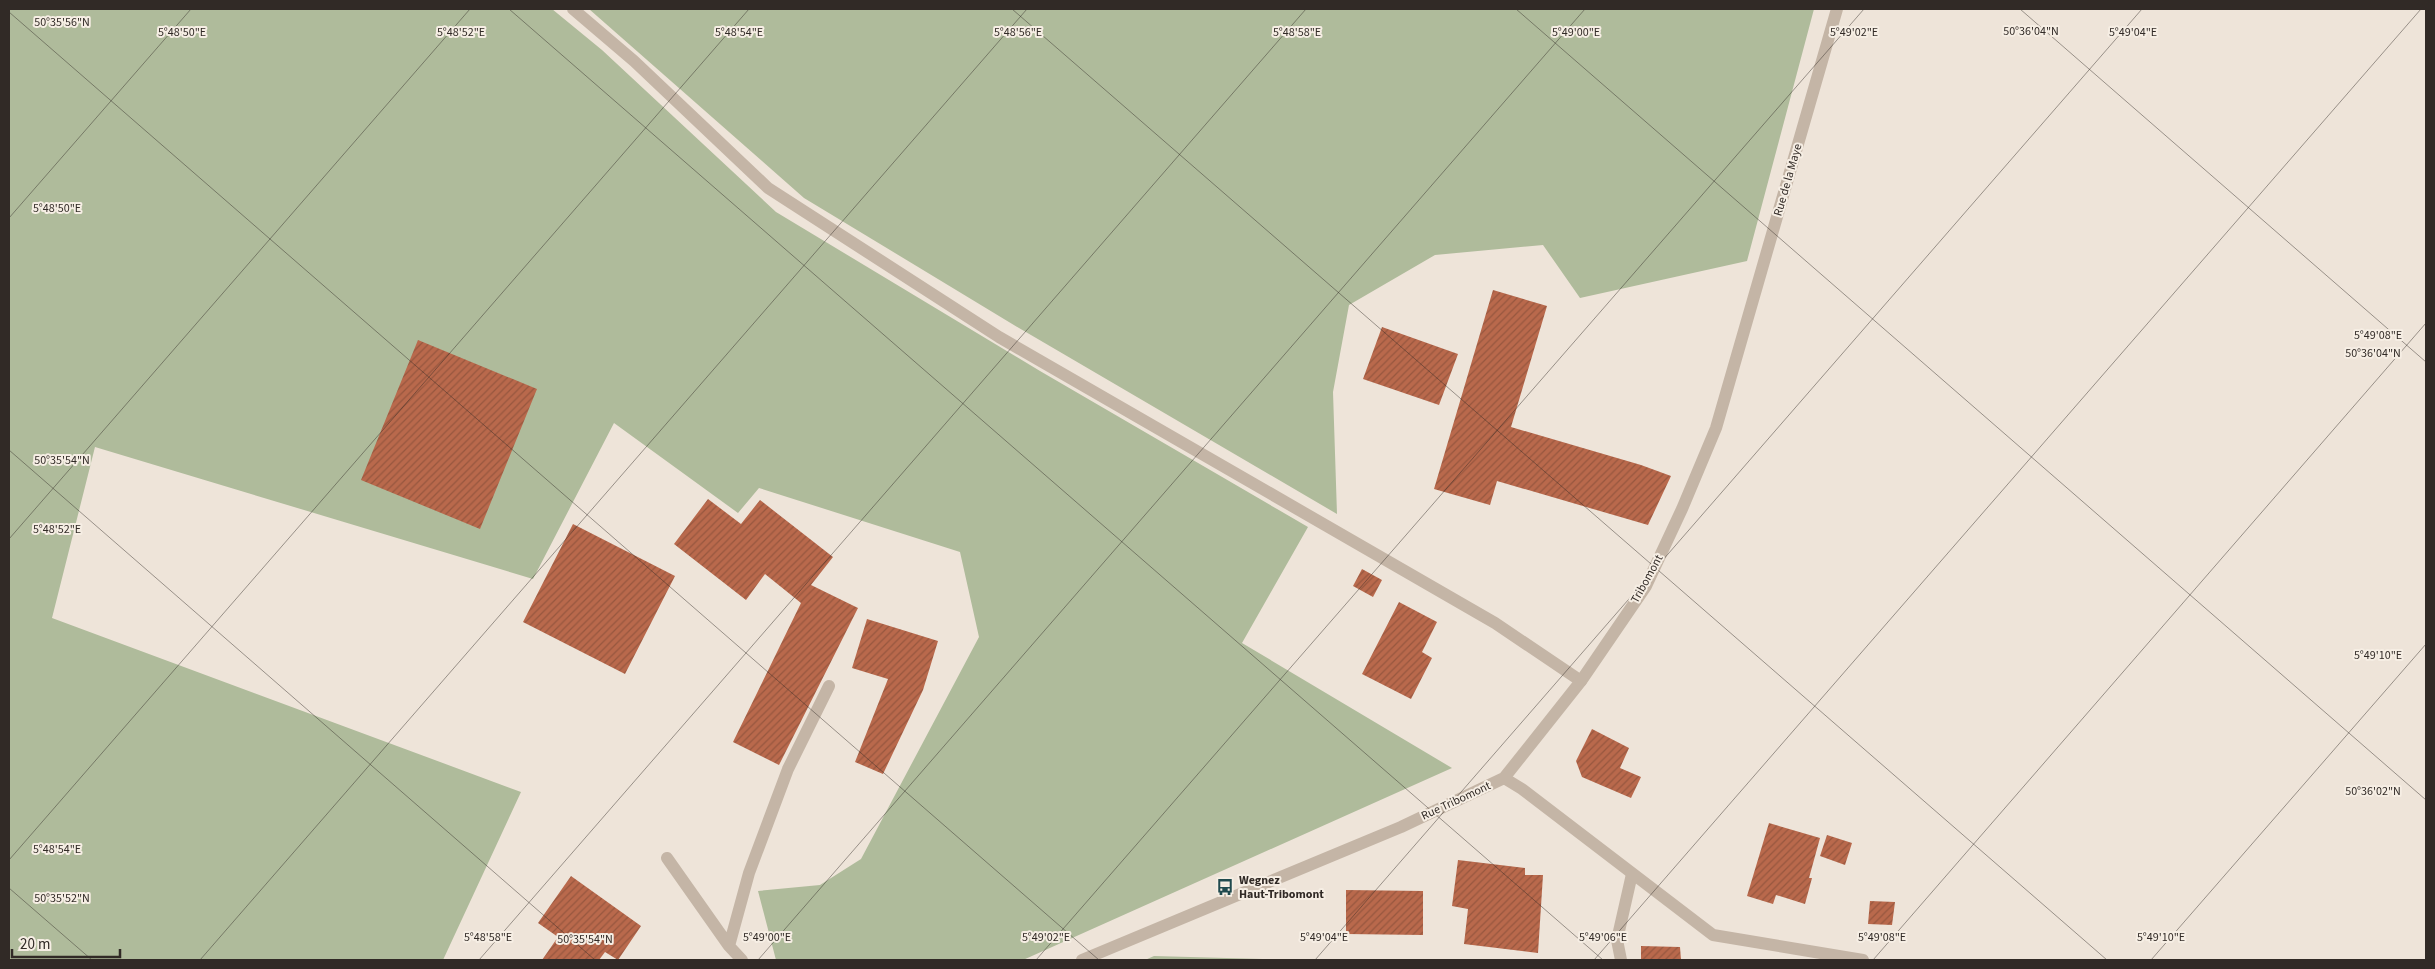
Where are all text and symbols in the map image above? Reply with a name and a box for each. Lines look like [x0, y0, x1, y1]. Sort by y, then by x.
text: 50°35'56"N [34, 14, 90, 31]
text: 50°36'04"N [2003, 23, 2059, 40]
text: 5°48'50"E [158, 24, 206, 41]
text: 5°48'52"E [437, 24, 485, 41]
text: 5°48'54"E [715, 24, 763, 41]
text: 5°48'56"E [994, 24, 1042, 41]
text: 5°48'58"E [1273, 24, 1321, 41]
text: 5°49'00"E [1552, 24, 1600, 41]
text: 5°49'02"E [1830, 24, 1878, 41]
text: 5°49'04"E [2109, 24, 2157, 41]
street label: Rue de la Maye [1770, 142, 1806, 218]
text: 5°48'50"E [33, 200, 81, 217]
text: 5°49'08"E [2354, 327, 2402, 344]
text: 50°36'04"N [2345, 345, 2401, 362]
text: 50°35'54"N [34, 452, 90, 469]
text: 5°48'52"E [33, 521, 81, 538]
street label: Tribomont [1627, 552, 1667, 606]
text: 5°49'10"E [2354, 647, 2402, 664]
street label: Rue Tribomont [1418, 777, 1494, 825]
text: 50°36'02"N [2345, 783, 2401, 800]
text: 5°48'54"E [33, 841, 81, 858]
place label: Wegnez Haut-Tribomont [1239, 872, 1324, 903]
bus stop icon: Wegnez Haut-Tribomont [1215, 877, 1235, 897]
text: 50°35'52"N [34, 890, 90, 907]
scale bar [12, 926, 120, 958]
text: 5°48'58"E [464, 929, 512, 946]
text: 5°49'00"E [743, 929, 791, 946]
text: 5°49'02"E [1022, 929, 1070, 946]
text: 5°49'04"E [1300, 929, 1348, 946]
text: 5°49'06"E [1579, 929, 1627, 946]
text: 5°49'08"E [1858, 929, 1906, 946]
text: 5°49'10"E [2137, 929, 2185, 946]
text: 50°35'54"N [557, 931, 613, 948]
text: 20 m [20, 934, 50, 955]

